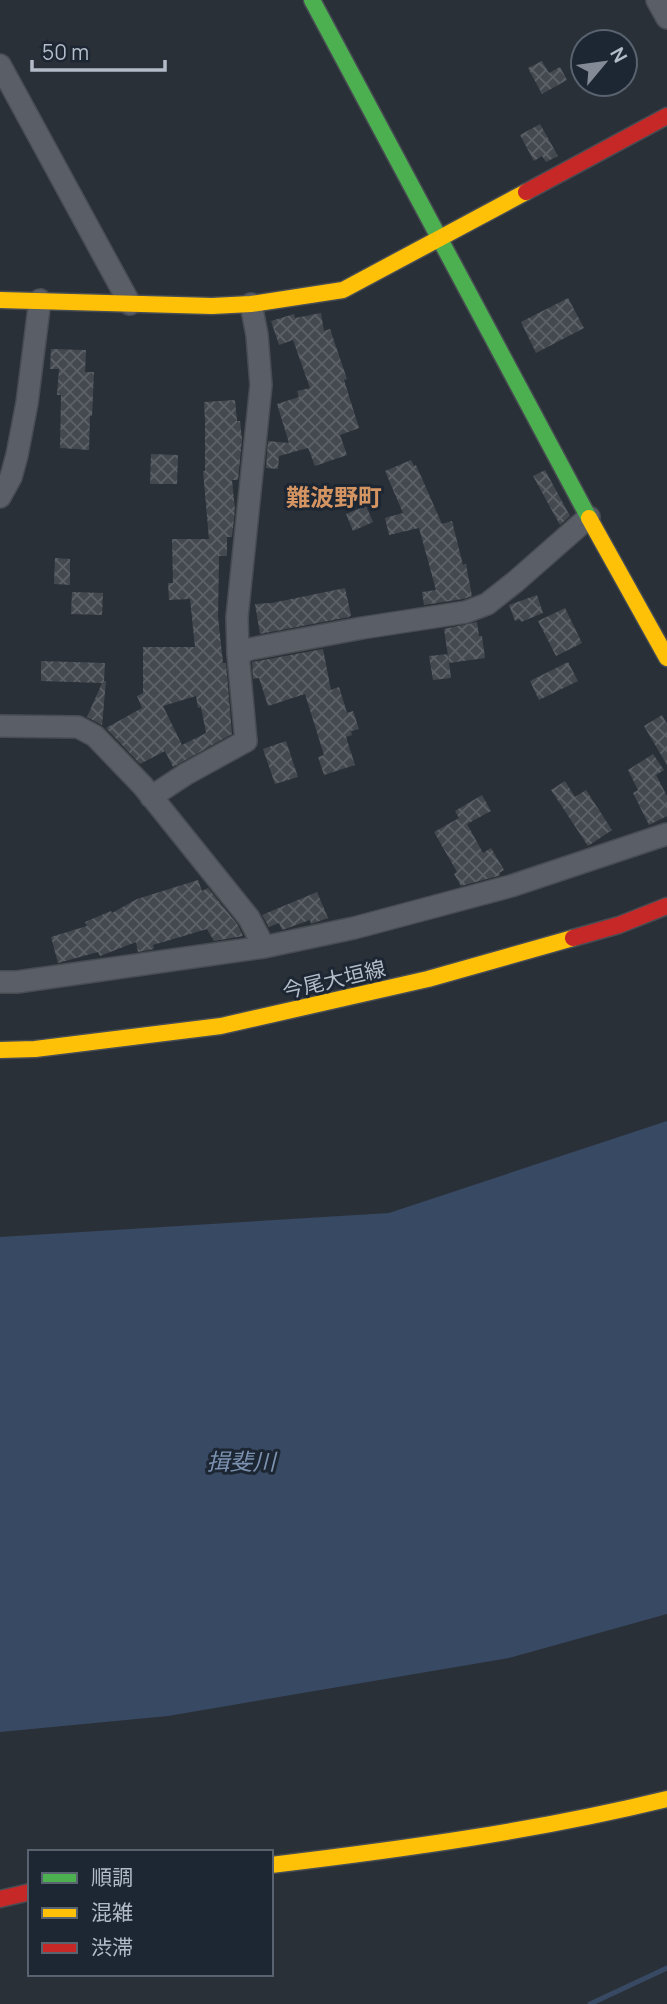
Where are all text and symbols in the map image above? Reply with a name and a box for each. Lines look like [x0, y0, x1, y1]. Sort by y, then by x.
scale bar [32, 28, 164, 72]
north arrow [569, 28, 639, 98]
text: 50 m [42, 38, 89, 66]
text: N [604, 42, 634, 67]
district label: 難波野町 [286, 480, 382, 513]
street label: 今尾大垣線 [279, 954, 388, 1004]
water label: 揖斐川 [207, 1445, 279, 1477]
legend [28, 1850, 273, 1976]
text: 順調 [91, 1863, 133, 1891]
text: 混雑 [91, 1898, 133, 1926]
text: 渋滞 [91, 1933, 133, 1961]

